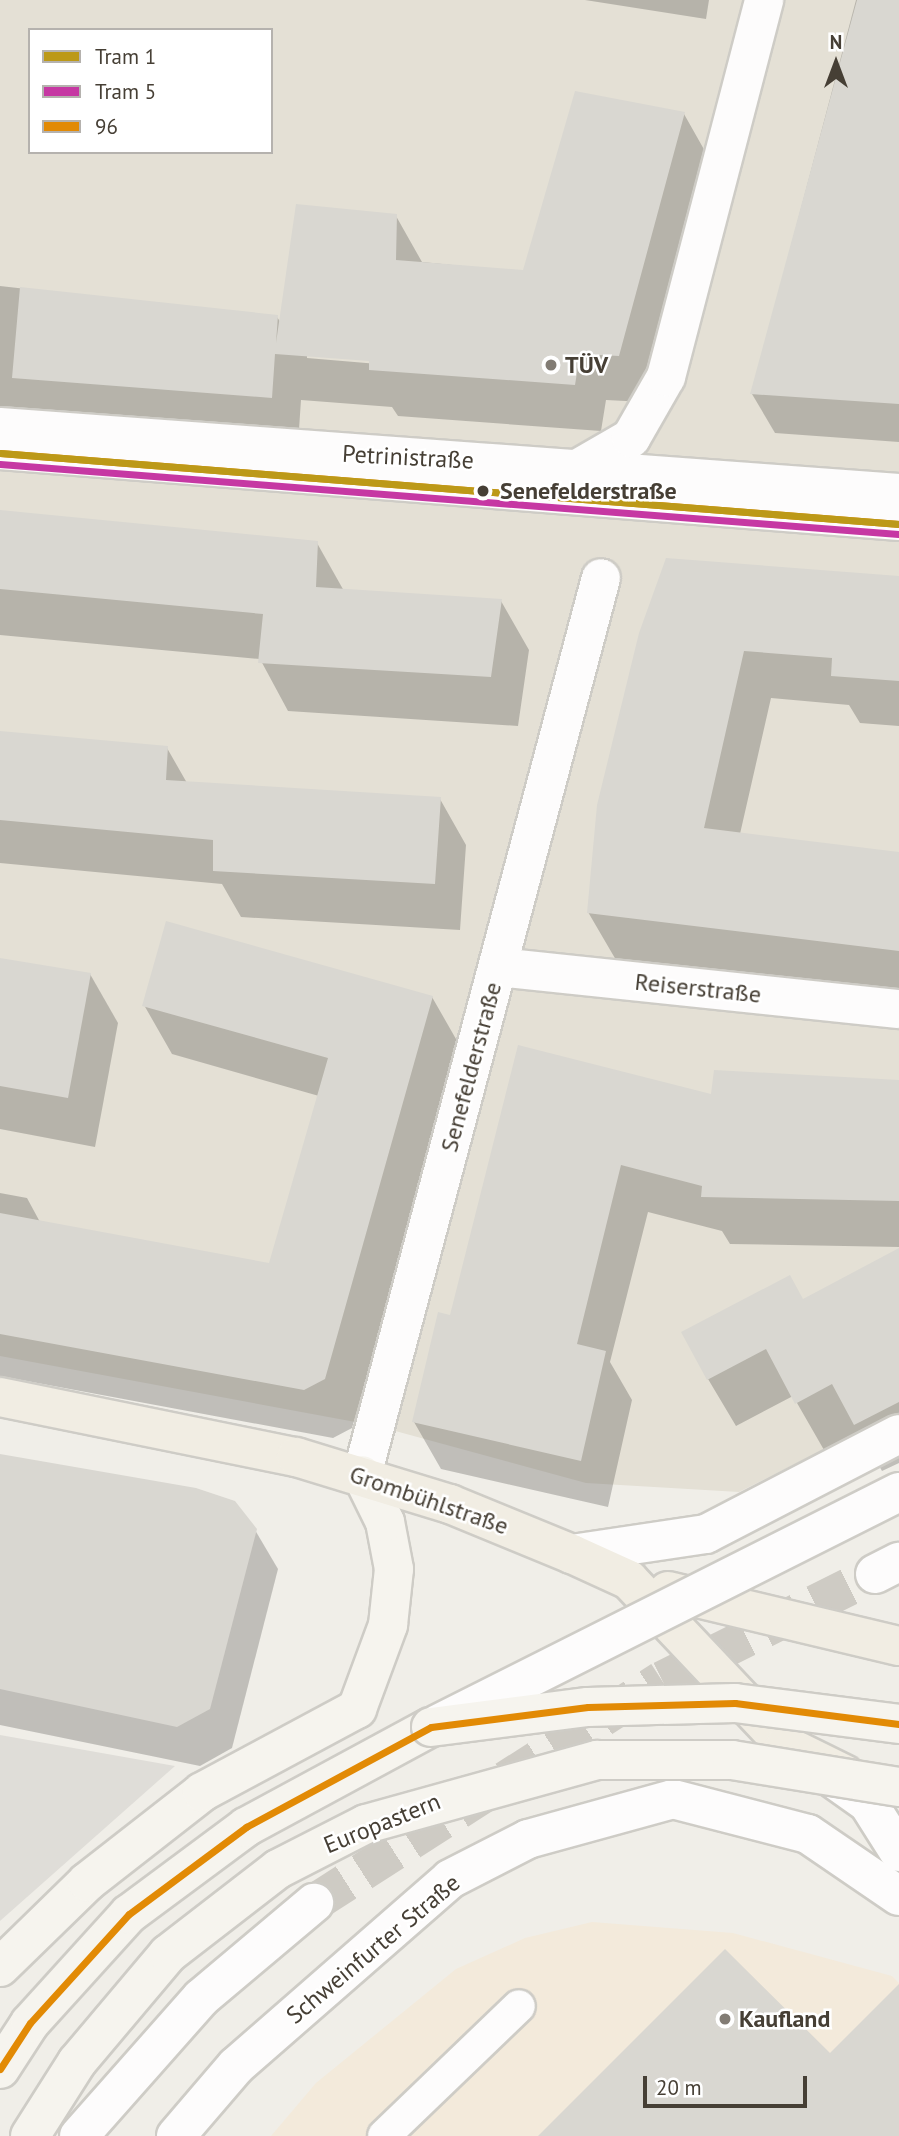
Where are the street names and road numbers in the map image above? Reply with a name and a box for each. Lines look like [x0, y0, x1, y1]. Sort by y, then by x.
street label: Petrinistraße [341, 439, 475, 475]
street label: Reiserstraße [633, 967, 763, 1009]
street label: Senefelderstraße [434, 979, 508, 1155]
street label: Grombühlstraße [346, 1459, 512, 1541]
street label: Europastern [320, 1787, 444, 1859]
street label: Schweinfurter Straße [281, 1868, 465, 2030]

